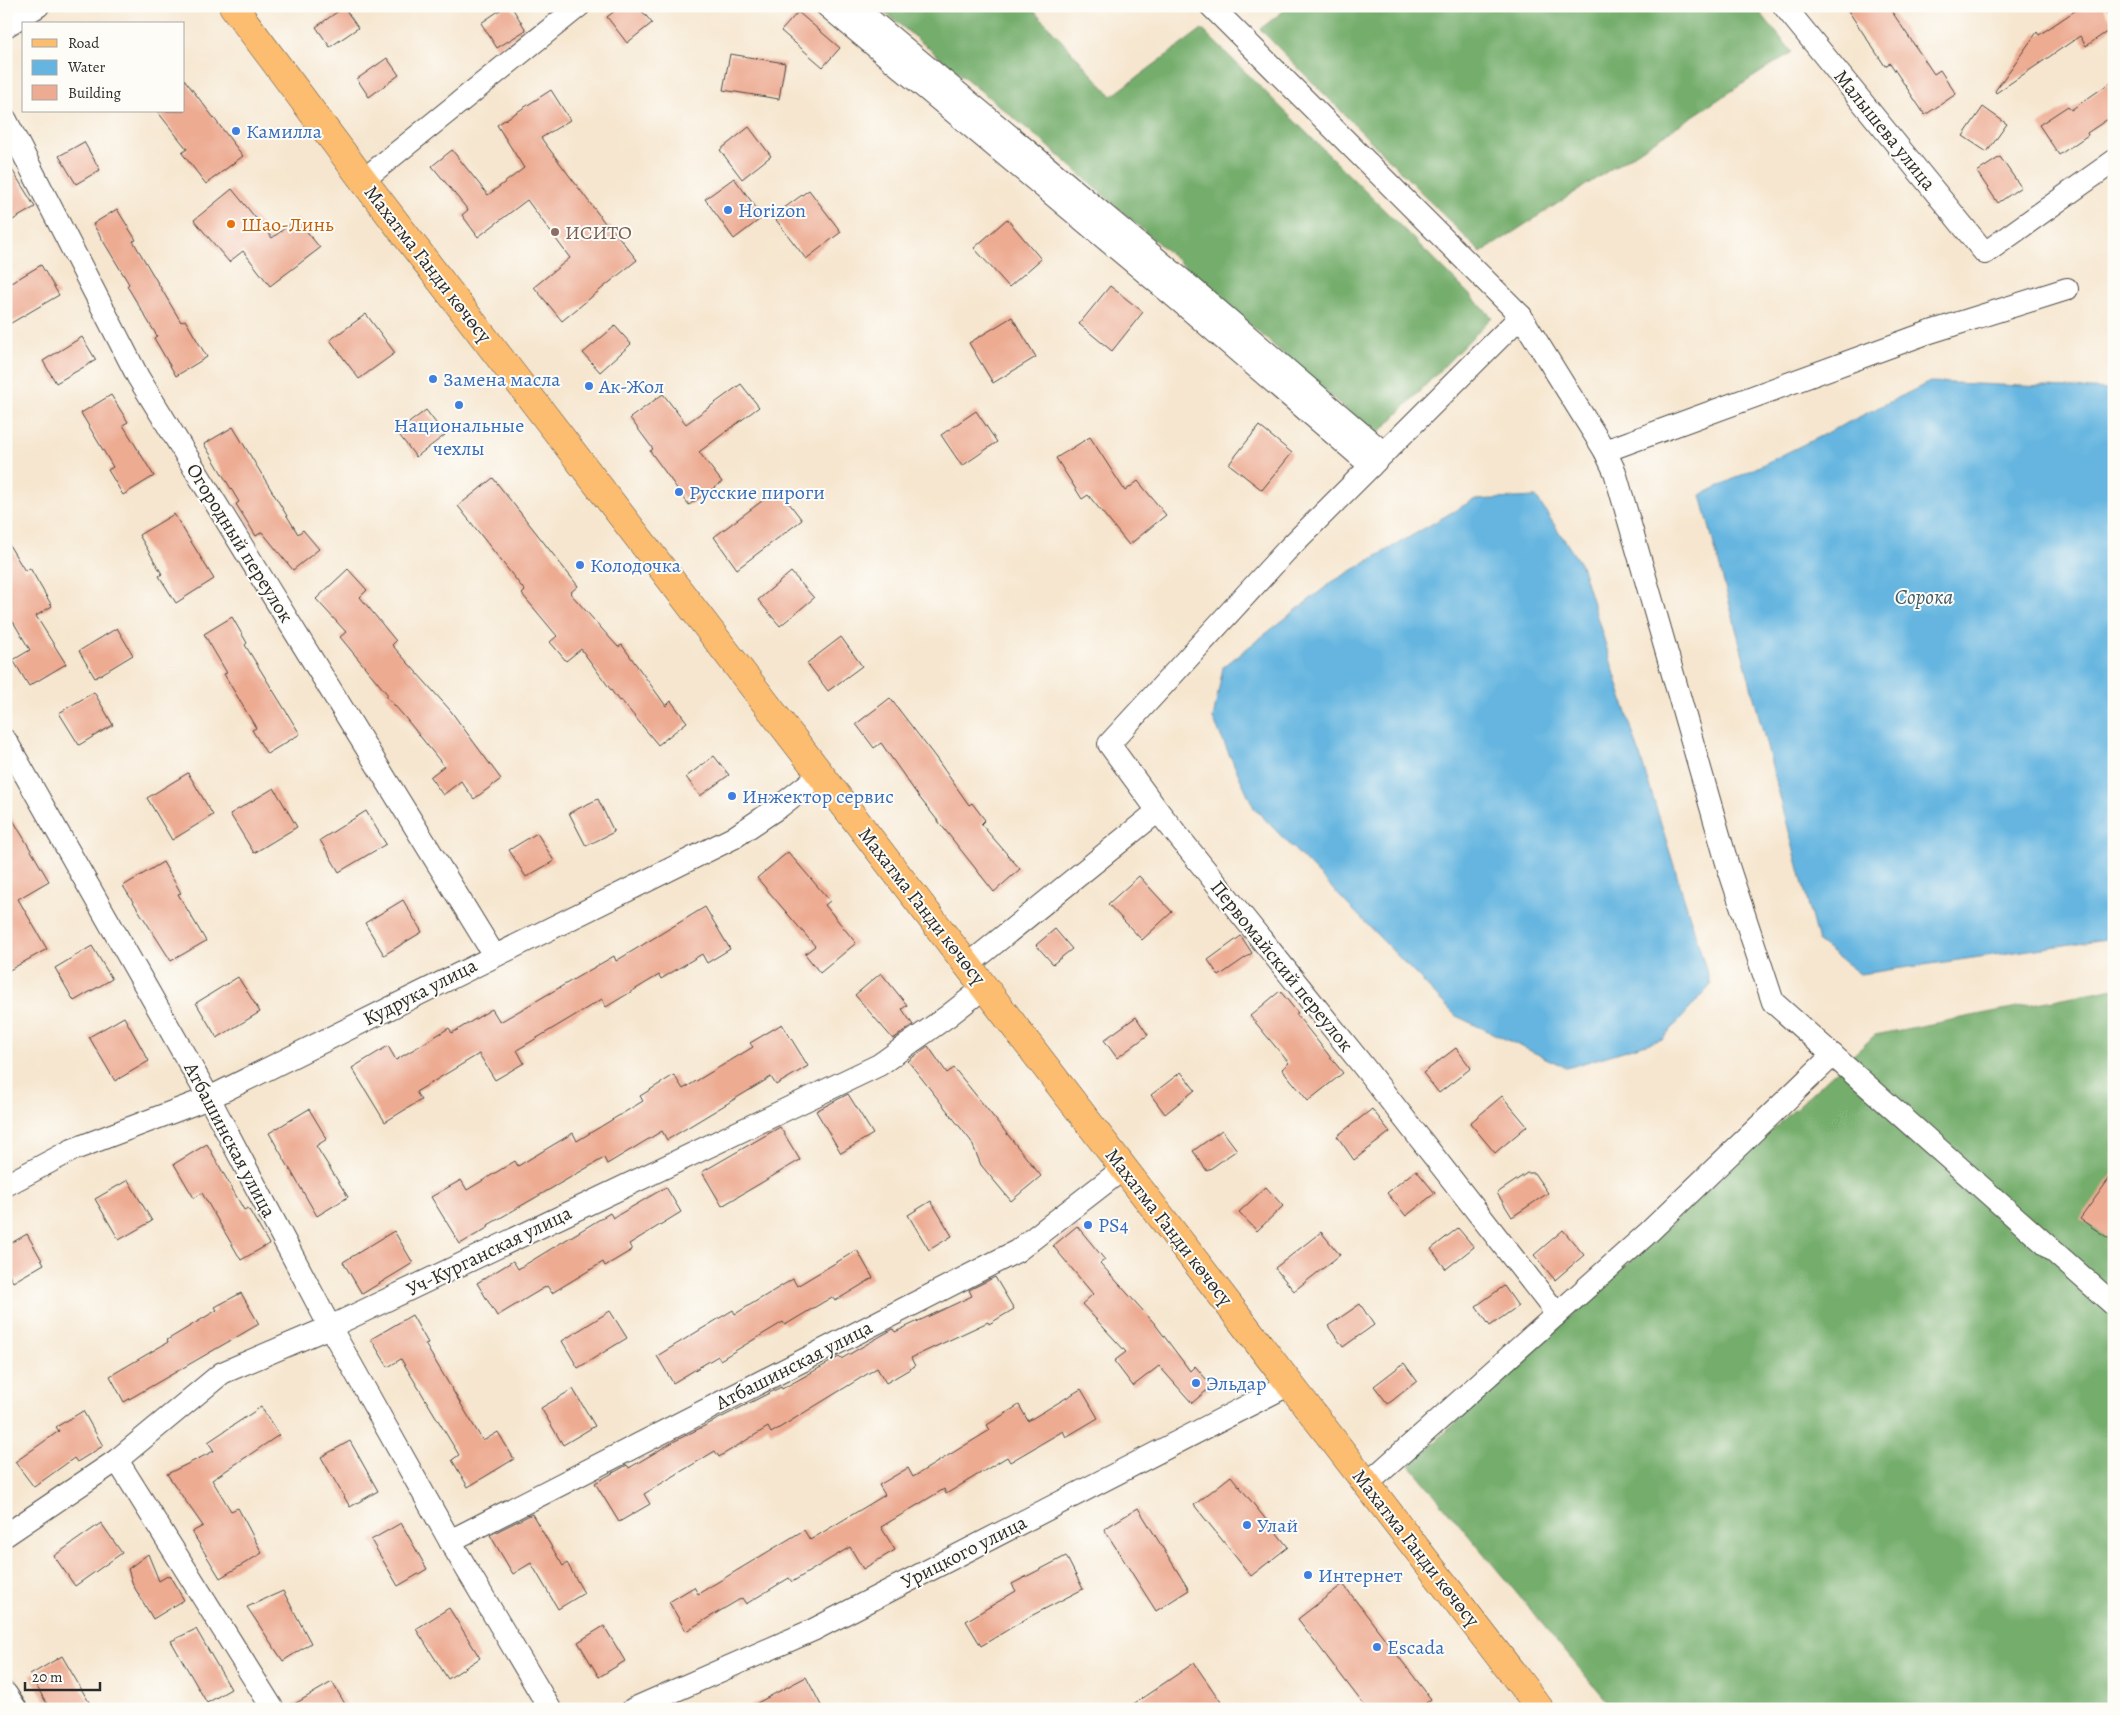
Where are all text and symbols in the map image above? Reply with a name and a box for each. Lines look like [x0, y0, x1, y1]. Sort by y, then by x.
legend [22, 22, 185, 112]
text: Road [68, 33, 100, 53]
text: Water [67, 57, 105, 77]
street label: Малышева улица [1828, 64, 1943, 197]
text: Building [68, 83, 121, 103]
place label: Камилла [246, 118, 323, 145]
marker: Камилла [230, 125, 242, 137]
street label: Махатма Ганди көчөсү [358, 180, 499, 349]
place label: Horizon [738, 197, 806, 224]
marker: Horizon [722, 204, 734, 216]
place label: Шао-Линь [241, 211, 334, 238]
marker: Шао-Линь [225, 218, 237, 230]
place label: ИСИТО [565, 219, 632, 246]
marker: ИСИТО [549, 226, 561, 238]
place label: Замена масла [443, 366, 561, 393]
marker: Замена масла [427, 373, 439, 385]
place label: Ак-Жол [598, 373, 664, 400]
marker: Ак-Жол [583, 380, 595, 392]
marker: Национальные чехлы [453, 399, 465, 411]
place label: Национальные чехлы [394, 412, 524, 462]
street label: Огородный переулок [180, 458, 300, 628]
place label: Русские пироги [689, 479, 825, 506]
marker: Русские пироги [673, 486, 685, 498]
place label: Колодочка [590, 552, 682, 579]
marker: Колодочка [574, 559, 586, 571]
water label: Сорока [1895, 583, 1953, 611]
place label: Инжектор сервис [742, 783, 894, 810]
marker: Инжектор сервис [726, 790, 738, 802]
street label: Махатма Ганди көчөсү [852, 822, 993, 991]
street label: Первомайский переулок [1204, 875, 1360, 1057]
street label: Кудрука улица [358, 951, 482, 1032]
street label: Атбашинская улица [177, 1057, 283, 1223]
street label: Махатма Ганди көчөсү [1099, 1143, 1240, 1312]
street label: Уч-Курганская улица [402, 1199, 577, 1303]
place label: PS4 [1098, 1212, 1129, 1239]
marker: PS4 [1082, 1219, 1094, 1231]
street label: Атбашинская улица [710, 1313, 878, 1417]
place label: Эльдар [1206, 1370, 1267, 1397]
marker: Эльдар [1190, 1377, 1202, 1389]
street label: Махатма Ганди көчөсү [1346, 1464, 1487, 1633]
street label: Урицкого улица [897, 1508, 1032, 1595]
place label: Улай [1257, 1512, 1298, 1539]
marker: Улай [1241, 1519, 1253, 1531]
place label: Интернет [1318, 1562, 1403, 1589]
marker: Интернет [1302, 1569, 1314, 1581]
place label: Escada [1387, 1634, 1445, 1661]
marker: Escada [1371, 1641, 1383, 1653]
scale bar [25, 1660, 100, 1692]
text: 20 m [32, 1667, 63, 1687]

